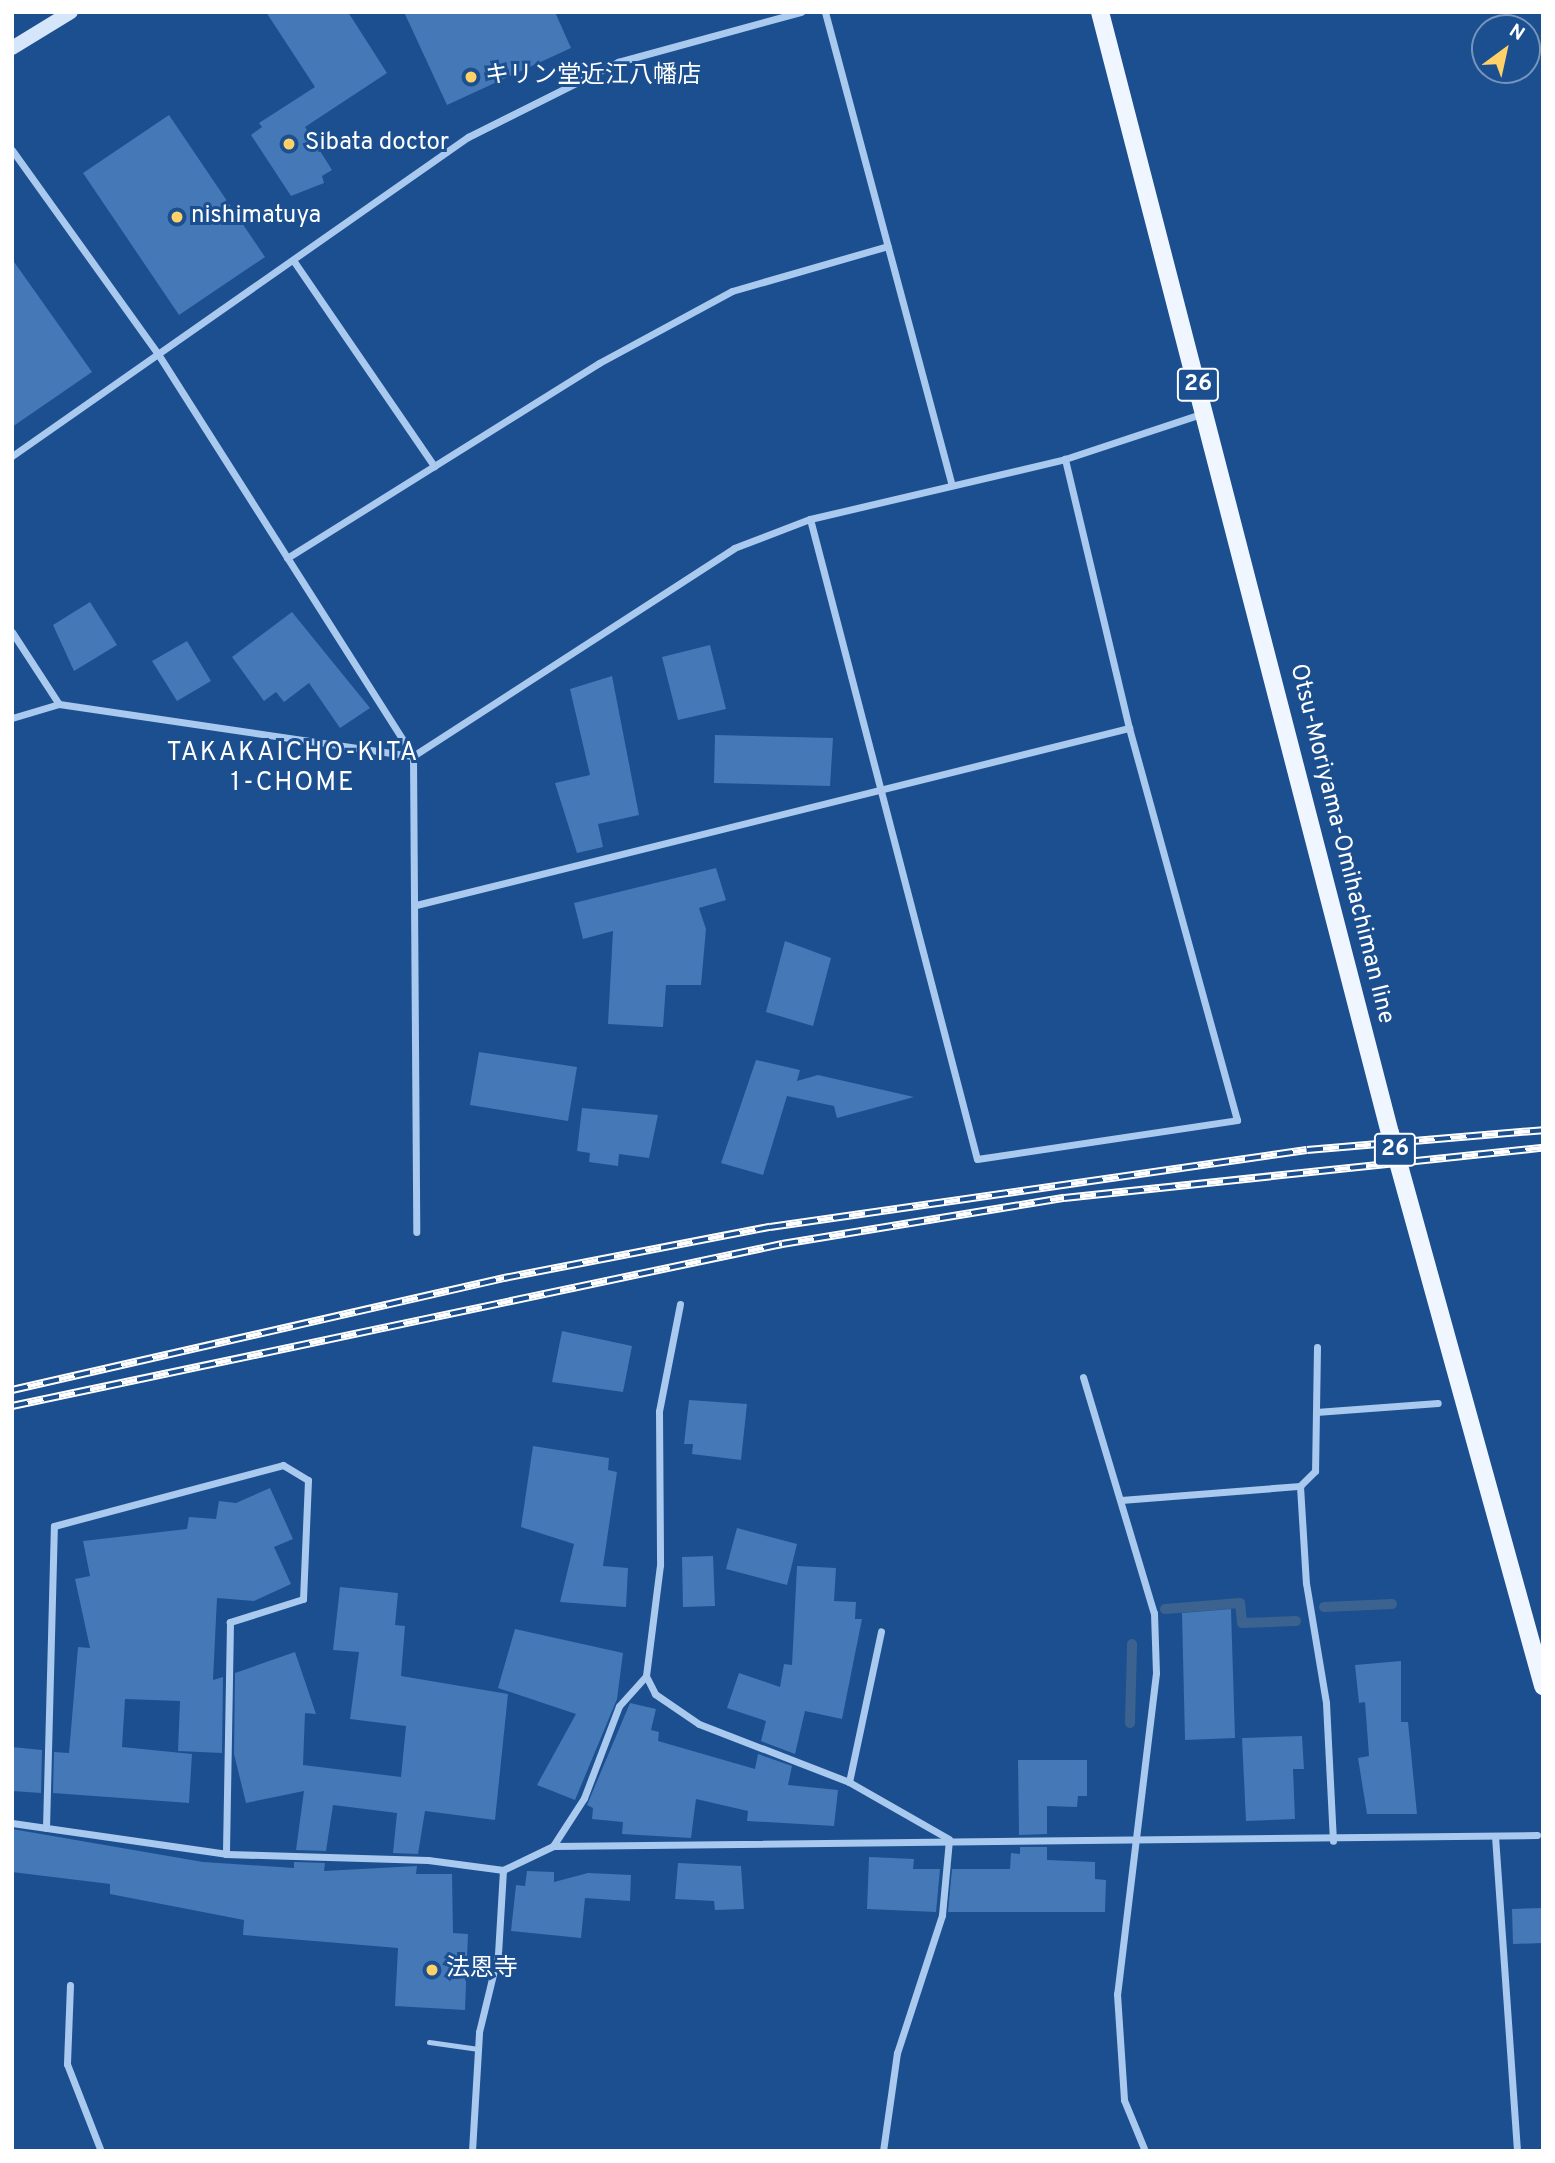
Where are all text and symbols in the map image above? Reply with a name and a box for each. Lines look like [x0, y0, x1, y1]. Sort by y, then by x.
north arrow [1471, 14, 1541, 84]
text: N [1504, 19, 1529, 47]
place label: キリン堂近江八幡店 [485, 63, 701, 91]
marker: キリン堂近江八幡店 [463, 69, 479, 85]
place label: Sibata doctor [305, 130, 449, 158]
marker: Sibata doctor [279, 134, 299, 154]
place label: nishimatuya [191, 203, 321, 231]
marker: nishimatuya [169, 209, 185, 225]
road number: 26 [1175, 366, 1221, 404]
street label: Otsu-Moriyama-Omihachiman line [1282, 661, 1400, 1027]
district label: TAKAKAICHO-KITA 1-CHOME [168, 738, 418, 800]
road number: 26 [1372, 1130, 1418, 1170]
place label: 法恩寺 [446, 1956, 518, 1984]
marker: 法恩寺 [424, 1962, 440, 1978]

